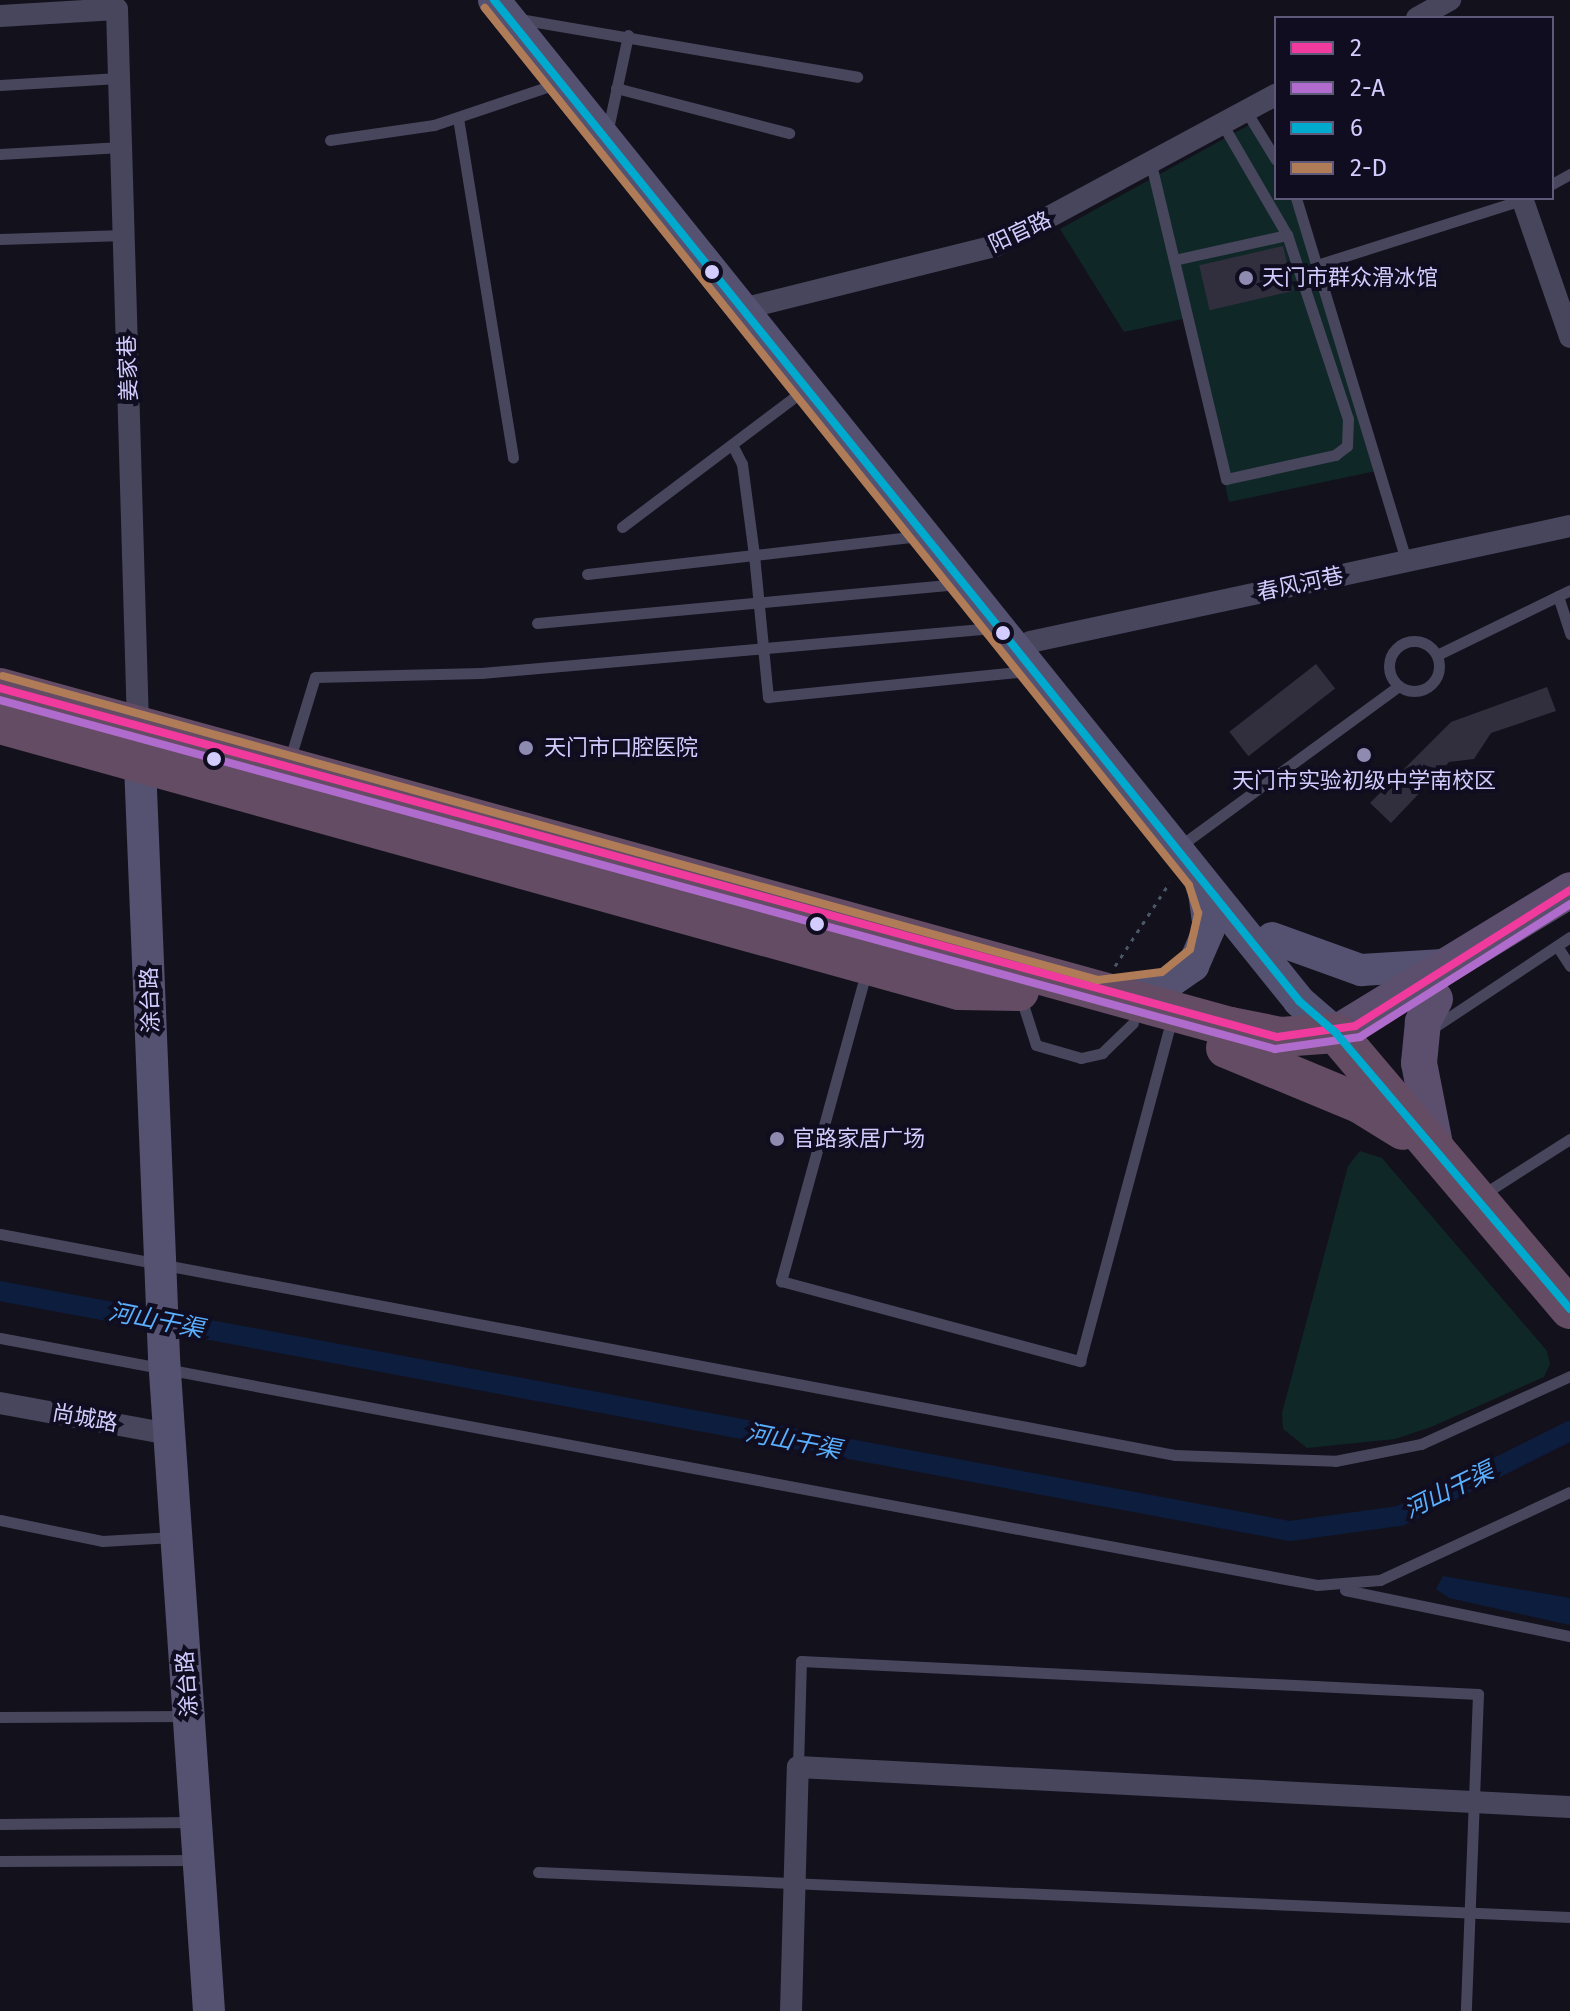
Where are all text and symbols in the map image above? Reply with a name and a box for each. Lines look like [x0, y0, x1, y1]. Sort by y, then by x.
legend [1274, 16, 1554, 200]
text: 2 [1350, 34, 1362, 62]
text: 2-A [1350, 74, 1385, 102]
text: 6 [1350, 114, 1363, 142]
text: 2-D [1350, 154, 1387, 182]
street label: 阳官路 [985, 206, 1055, 258]
unlabelled marker [704, 264, 720, 280]
place label: 天门市群众滑冰馆 [1262, 265, 1438, 291]
marker: 天门市群众滑冰馆 [1237, 269, 1255, 287]
street label: 姜家巷 [114, 335, 142, 401]
street label: 春风河巷 [1254, 562, 1346, 606]
unlabelled marker [995, 625, 1011, 641]
place label: 天门市口腔医院 [544, 735, 698, 761]
marker: 天门市口腔医院 [515, 737, 537, 759]
marker: 天门市实验初级中学南校区 [1355, 746, 1373, 764]
unlabelled marker [206, 751, 222, 767]
place label: 天门市实验初级中学南校区 [1232, 768, 1496, 794]
unlabelled marker [809, 916, 825, 932]
street label: 涂台路 [136, 967, 164, 1033]
place label: 官路家居广场 [793, 1126, 925, 1152]
marker: 官路家居广场 [768, 1130, 786, 1148]
water label: 河山干渠 [106, 1298, 206, 1344]
street label: 尚城路 [50, 1399, 120, 1437]
water label: 河山干渠 [743, 1419, 843, 1465]
water label: 河山干渠 [1400, 1457, 1498, 1525]
street label: 涂台路 [172, 1650, 202, 1718]

